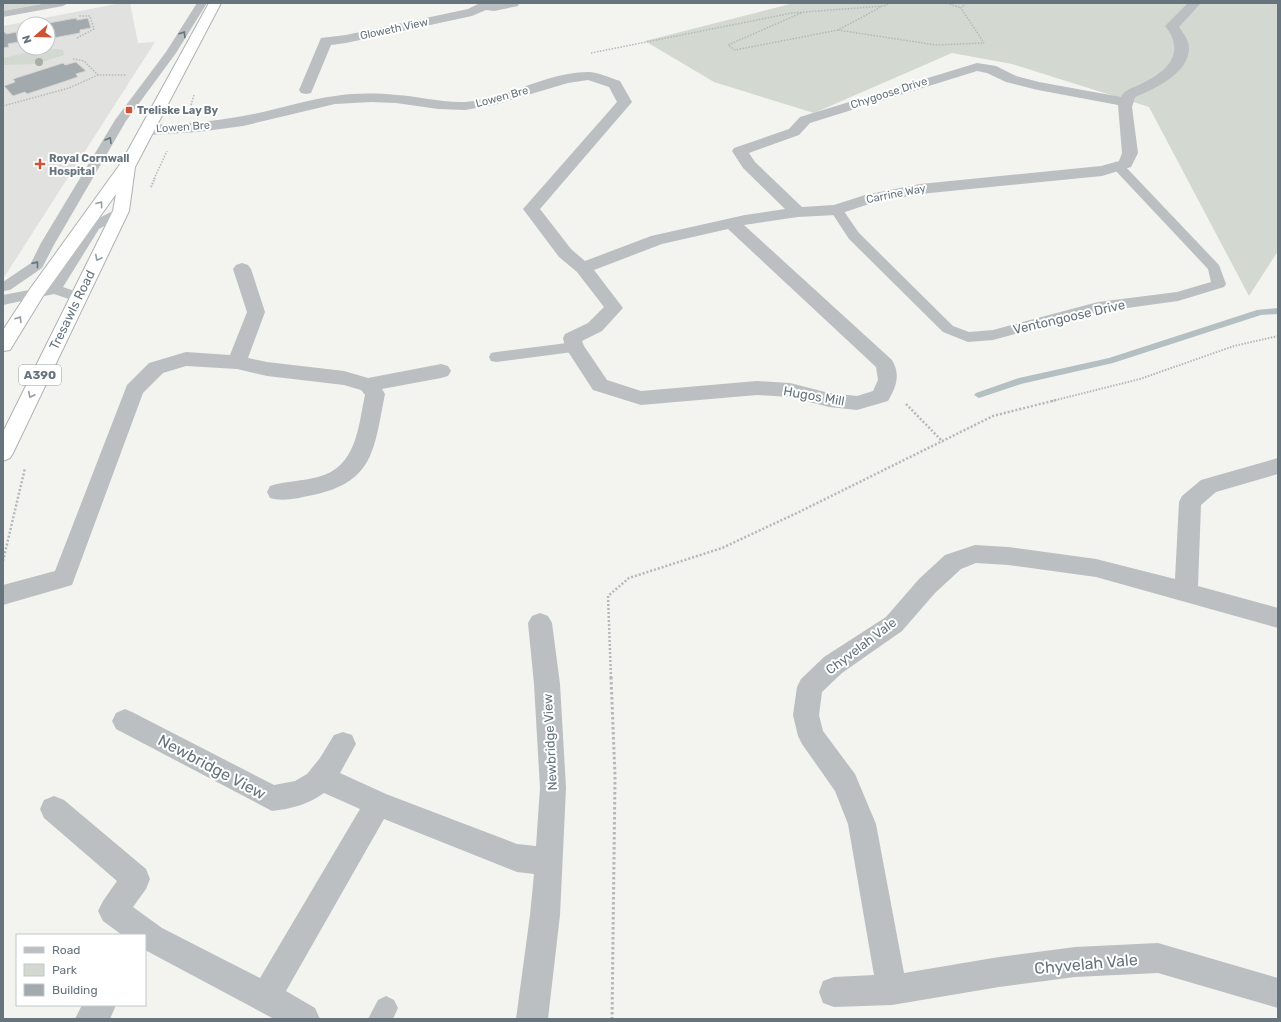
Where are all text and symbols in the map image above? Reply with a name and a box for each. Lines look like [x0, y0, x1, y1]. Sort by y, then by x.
street label: Gloweth View [359, 15, 429, 43]
north arrow [16, 16, 56, 56]
one-way arrow [179, 31, 186, 38]
text: N [20, 33, 35, 45]
street label: Chygoose Drive [849, 74, 929, 112]
street label: Lowen Bre [474, 84, 530, 110]
place label: Treliske Lay By [137, 104, 219, 117]
marker: Treliske Lay By [124, 105, 134, 115]
street label: Lowen Bre [156, 119, 210, 135]
one-way arrow [104, 137, 111, 144]
place label: Royal Cornwall Hospital [49, 152, 130, 178]
marker: Royal Cornwall Hospital [34, 158, 46, 170]
street label: Carrine Way [865, 182, 927, 206]
one-way arrow [95, 202, 102, 209]
one-way arrow [95, 254, 102, 261]
one-way arrow [31, 261, 38, 268]
street label: Tresawls Road [46, 268, 98, 352]
street label: Ventongoose Drive [1012, 297, 1127, 338]
one-way arrow [15, 316, 22, 323]
road number: A390 [19, 365, 61, 385]
street label: Hugos Mill [782, 383, 846, 410]
one-way arrow [28, 391, 36, 399]
street label: Chyvelah Vale [823, 615, 899, 677]
street label: Newbridge View [540, 693, 561, 791]
street label: Newbridge View [155, 731, 269, 804]
legend [16, 934, 146, 1006]
text: Road [52, 943, 80, 957]
street label: Chyvelah Vale [1034, 950, 1139, 978]
text: Park [52, 963, 78, 977]
text: Building [52, 983, 98, 997]

